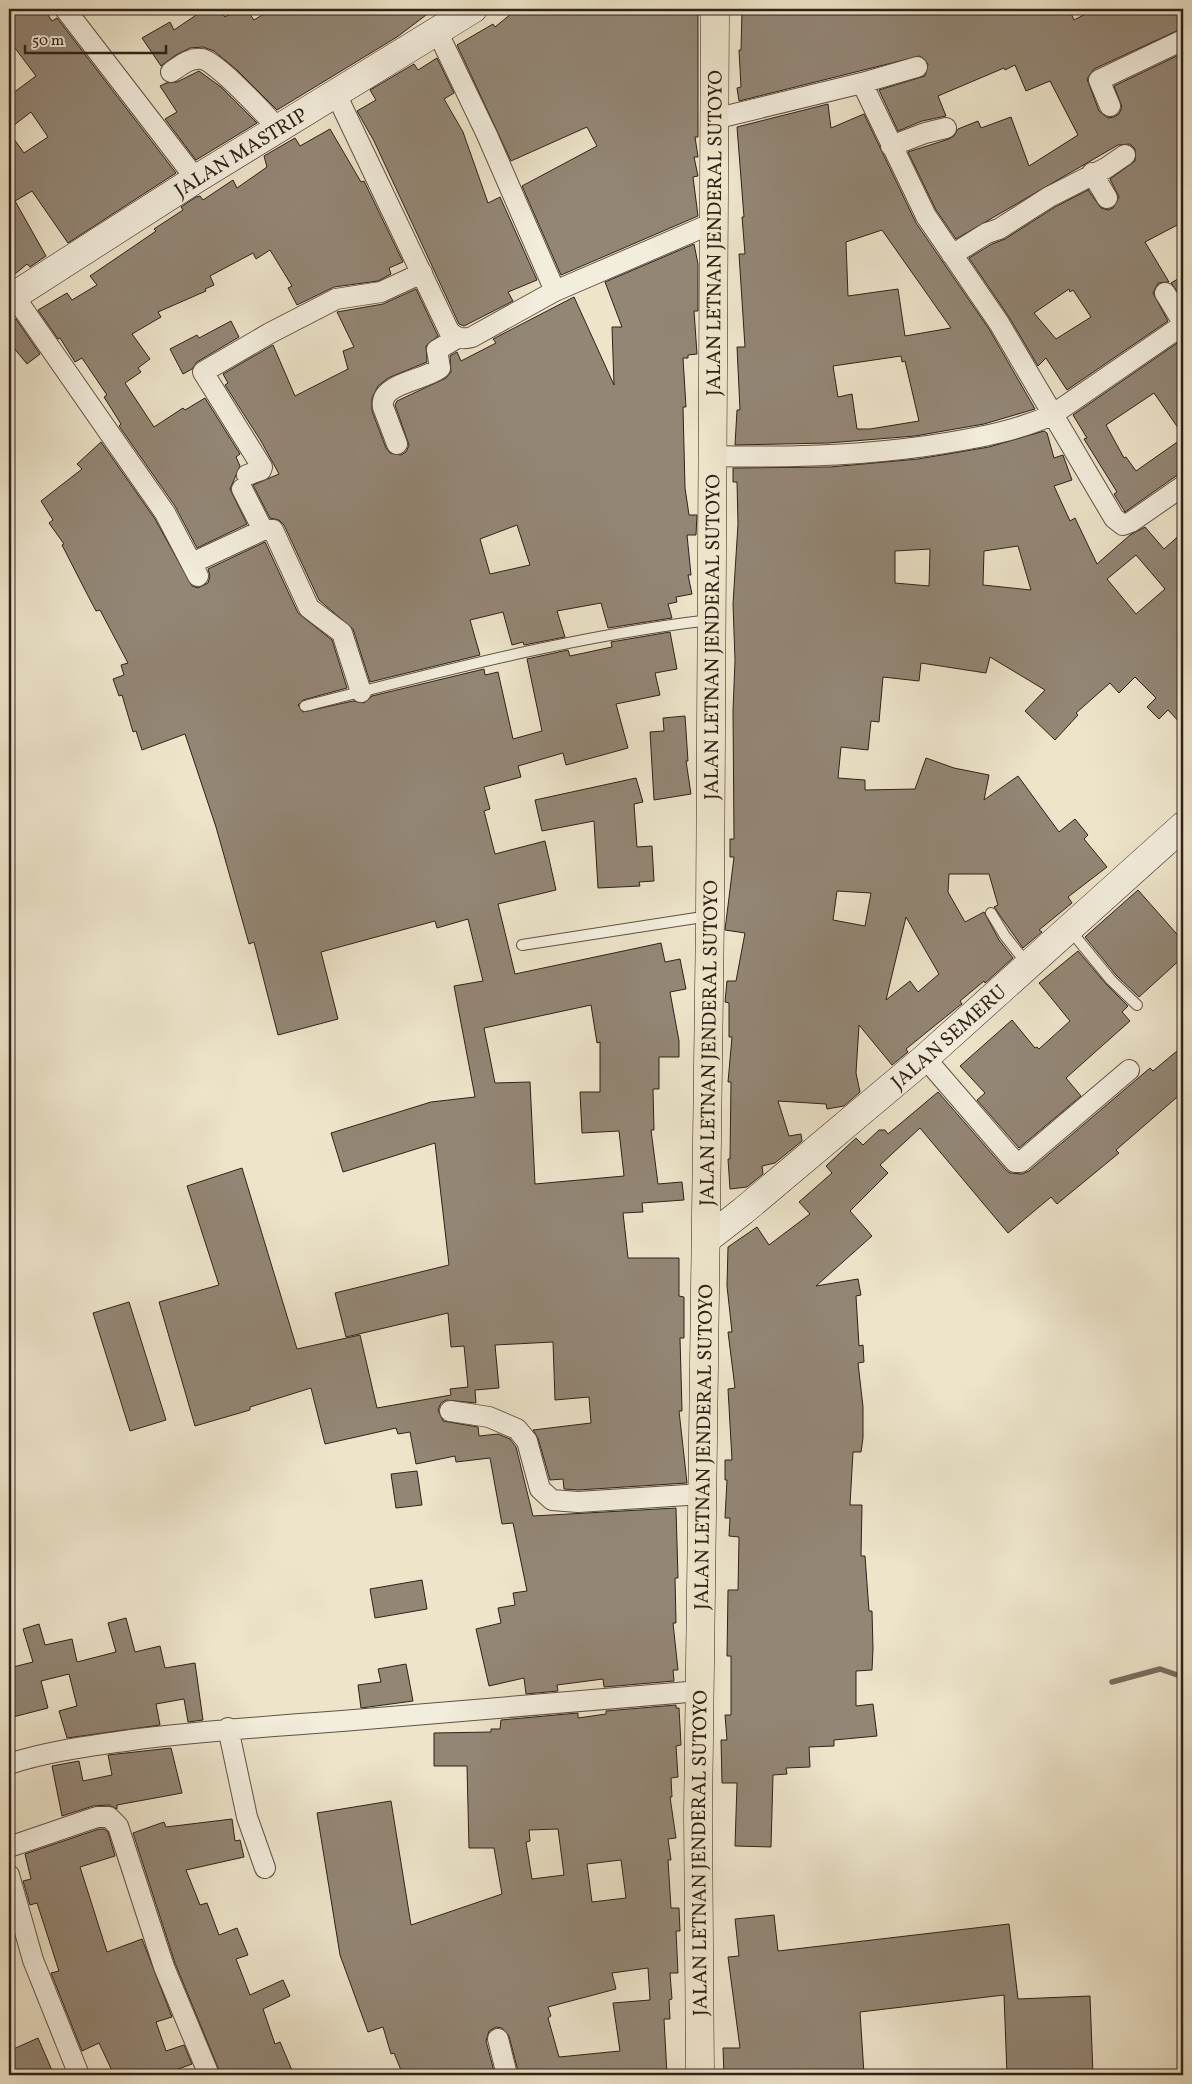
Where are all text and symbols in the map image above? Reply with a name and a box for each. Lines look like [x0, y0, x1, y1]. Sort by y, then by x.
scale bar [25, 22, 166, 54]
text: 50 m [32, 31, 64, 52]
street label: JALAN LETNAN JENDERAL SUTOYO [701, 70, 731, 396]
street label: JALAN MASTRIP [169, 102, 313, 205]
street label: JALAN LETNAN JENDERAL SUTOYO [699, 474, 728, 800]
street label: JALAN LETNAN JENDERAL SUTOYO [694, 880, 726, 1206]
street label: JALAN SEMERU [886, 979, 1013, 1097]
street label: JALAN LETNAN JENDERAL SUTOYO [689, 1284, 721, 1610]
street label: JALAN LETNAN JENDERAL SUTOYO [686, 1690, 716, 2016]

